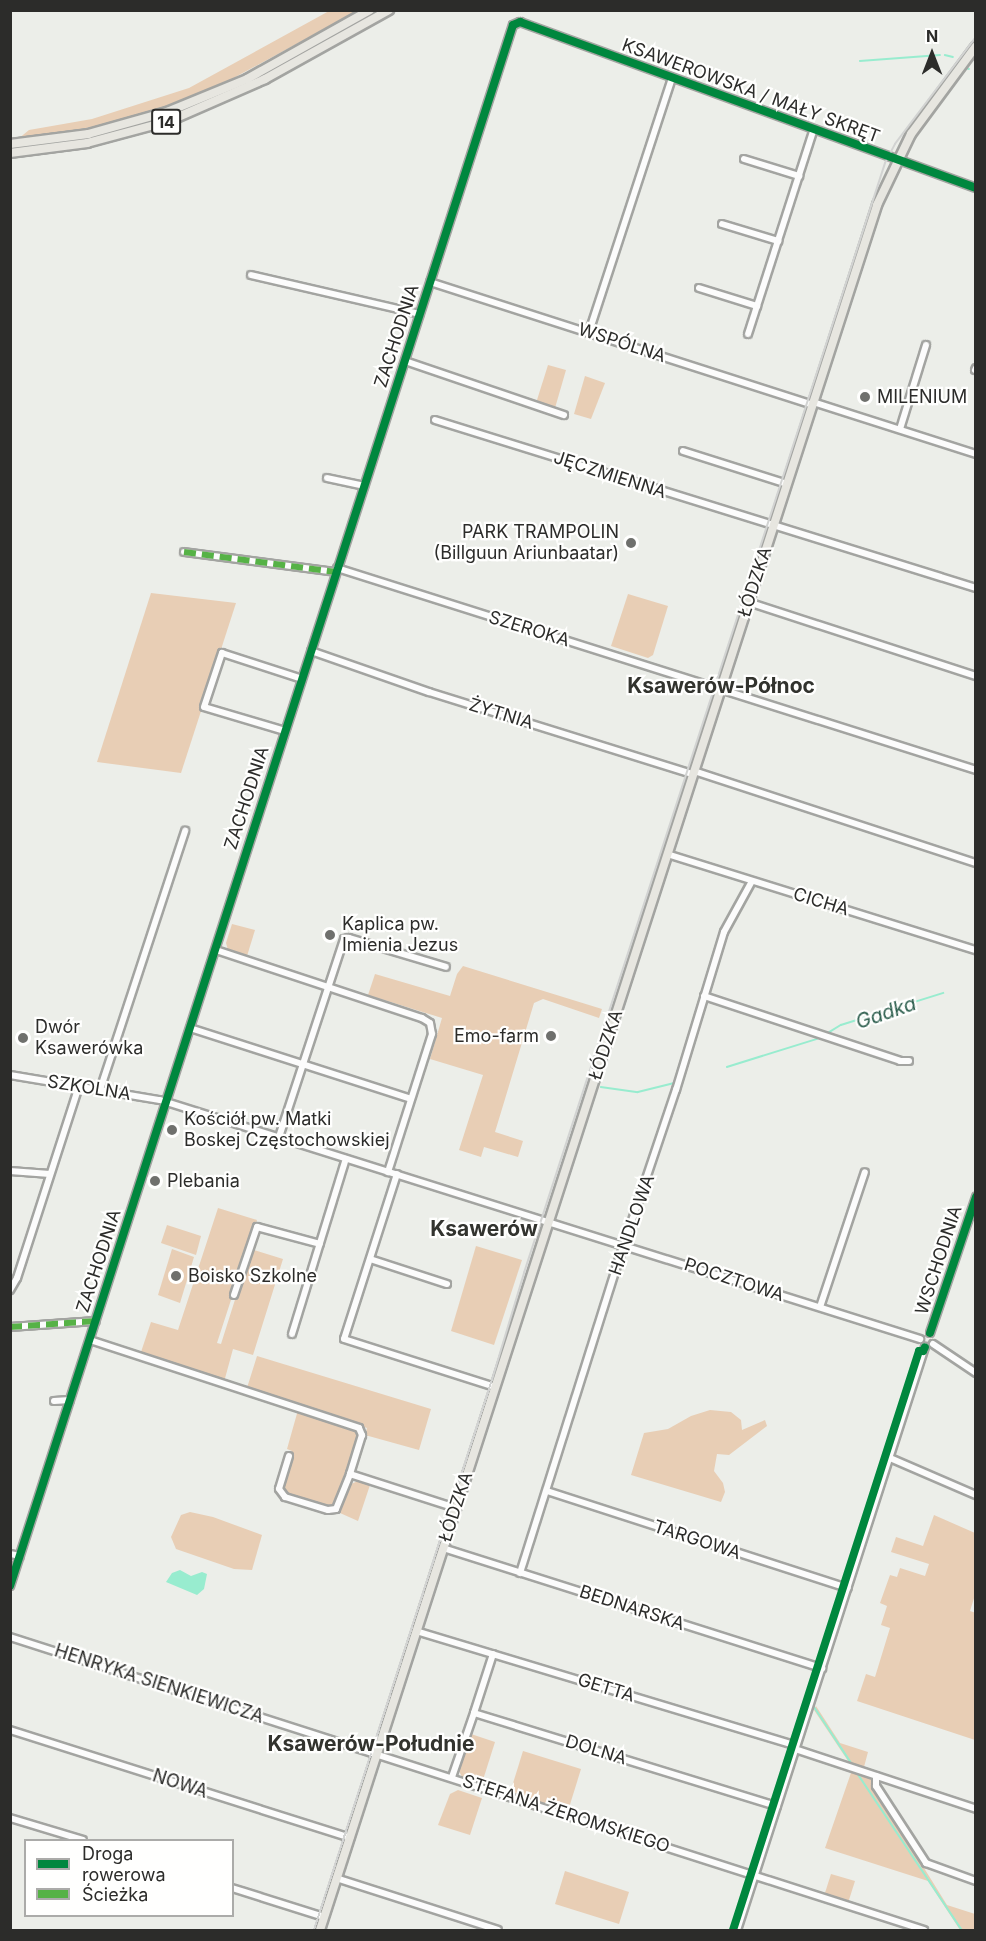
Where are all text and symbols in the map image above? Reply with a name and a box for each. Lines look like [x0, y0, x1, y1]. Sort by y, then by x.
north arrow [902, 24, 962, 84]
text: N [926, 26, 938, 46]
street label: KSAWEROWSKA / MAŁY SKRĘT [619, 34, 883, 148]
road number: 14 [151, 109, 181, 135]
street label: ZACHODNIA [370, 282, 424, 390]
street label: WSPÓLNA [576, 319, 668, 367]
place label: MILENIUM [877, 386, 967, 408]
marker: MILENIUM [858, 390, 872, 404]
street label: JĘCZMIENNA [551, 447, 669, 503]
place label: PARK TRAMPOLIN (Billguun Ariunbaatar) [434, 522, 619, 564]
marker: PARK TRAMPOLIN (Billguun Ariunbaatar) [624, 536, 638, 550]
street label: ŁÓDZKA [733, 544, 777, 620]
street label: SZEROKA [486, 606, 572, 652]
district label: Ksawerów-Północ [627, 673, 815, 699]
street label: ŻYTNIA [466, 694, 536, 734]
street label: ZACHODNIA [220, 744, 274, 852]
street label: CICHA [791, 883, 851, 921]
place label: Kaplica pw. Imienia Jezus [342, 914, 458, 956]
marker: Kaplica pw. Imienia Jezus [323, 928, 337, 942]
water label: Gadka [853, 992, 919, 1034]
street label: ŁÓDZKA [584, 1007, 628, 1083]
place label: Dwór Ksawerówka [35, 1017, 143, 1060]
place label: Emo-farm [454, 1025, 539, 1047]
marker: Emo-farm [544, 1029, 558, 1043]
marker: Dwór Ksawerówka [16, 1031, 30, 1045]
street label: SZKOLNA [46, 1071, 132, 1105]
place label: Kościół pw. Matki Boskej Częstochowskiej [184, 1109, 390, 1152]
marker: Kościół pw. Matki Boskej Częstochowskiej [165, 1123, 179, 1137]
place label: Plebania [167, 1170, 240, 1192]
street label: HANDLOWA [605, 1172, 659, 1278]
marker: Plebania [148, 1174, 162, 1188]
street label: WSCHODNIA [911, 1203, 967, 1317]
street label: ZACHODNIA [72, 1207, 126, 1315]
district label: Ksawerów [430, 1216, 538, 1242]
street label: POCZTOWA [681, 1254, 787, 1306]
place label: Boisko Szkolne [188, 1265, 317, 1287]
marker: Boisko Szkolne [169, 1269, 183, 1283]
street label: ŁÓDZKA [434, 1469, 478, 1545]
street label: TARGOWA [651, 1516, 743, 1564]
street label: BEDNARSKA [577, 1581, 687, 1635]
street label: HENRYKA SIENKIEWICZA [52, 1640, 266, 1728]
street label: GETTA [575, 1669, 637, 1707]
street label: DOLNA [563, 1730, 629, 1770]
district label: Ksawerów-Południe [267, 1731, 475, 1757]
street label: NOWA [150, 1765, 210, 1803]
street label: STEFANA ŻEROMSKIEGO [460, 1770, 672, 1858]
legend [24, 1839, 234, 1917]
text: Droga rowerowa [82, 1843, 166, 1885]
text: Ścieżka [82, 1884, 148, 1905]

